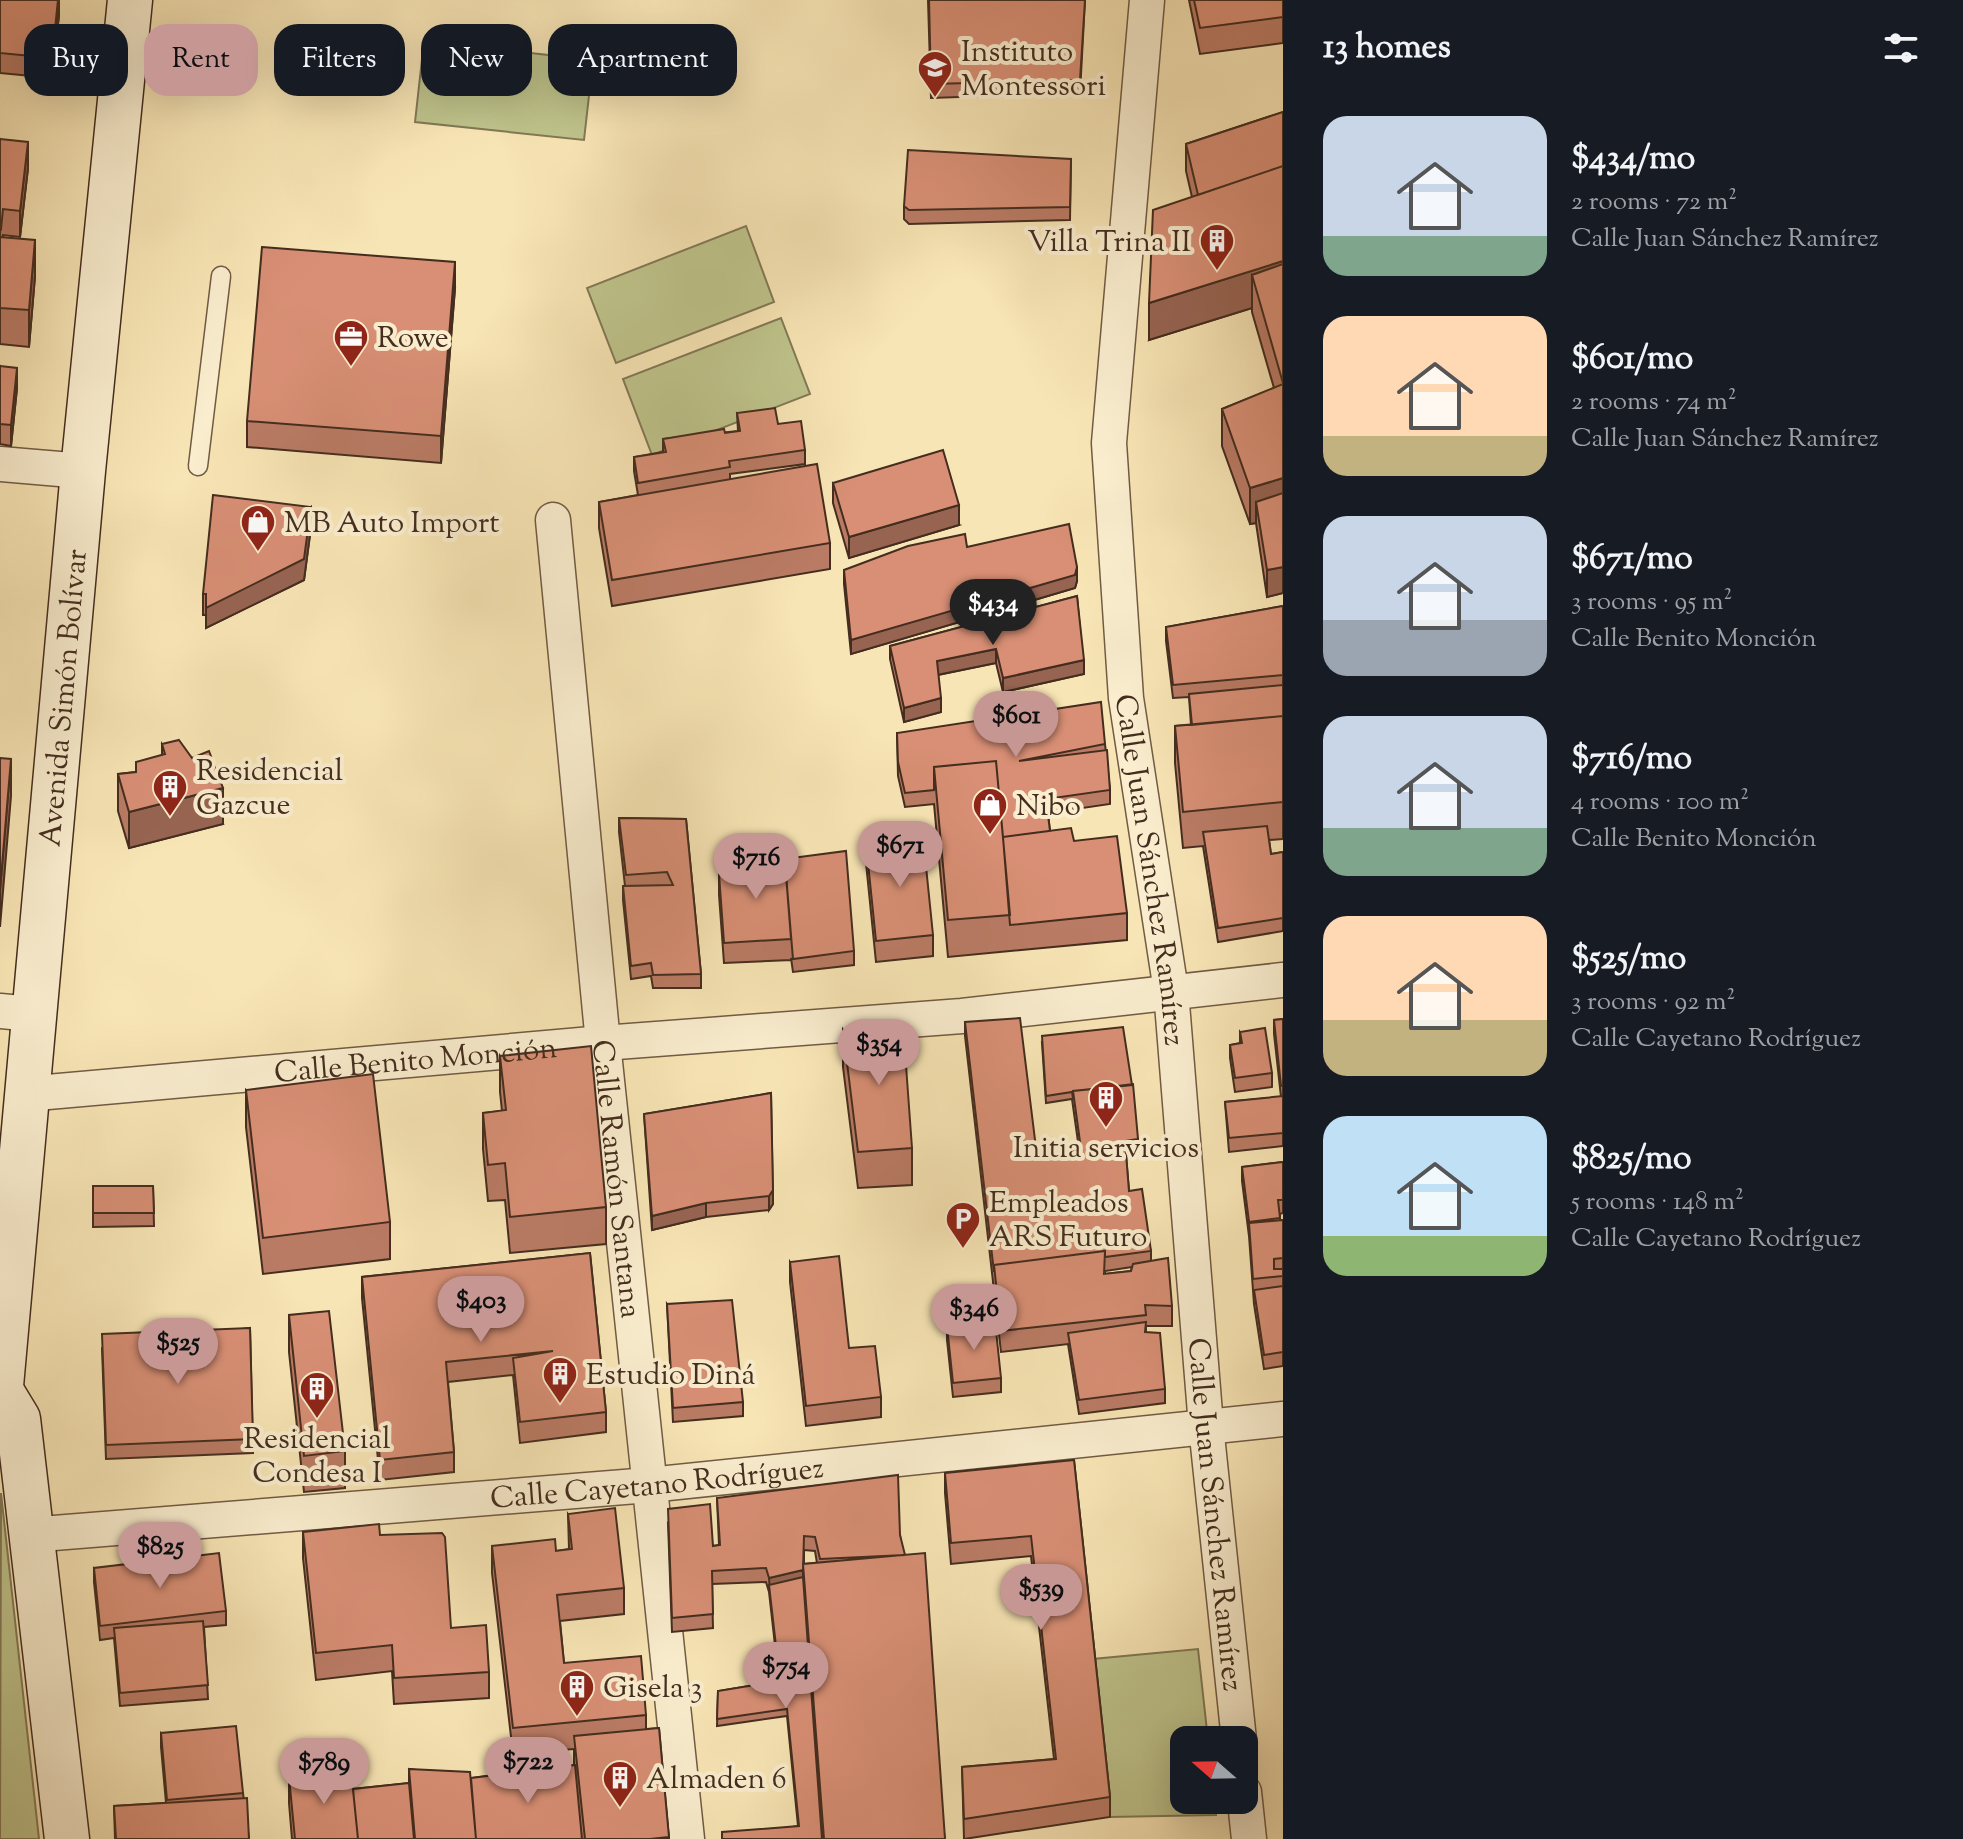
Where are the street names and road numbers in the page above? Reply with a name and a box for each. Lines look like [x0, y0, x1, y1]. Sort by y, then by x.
street label: Avenida Simón Bolívar [30, 547, 100, 849]
street label: Calle Juan Sánchez Ramírez [1102, 691, 1194, 1048]
street label: Calle Benito Monción [273, 1028, 559, 1096]
street label: Calle Ramón Santana [579, 1038, 651, 1321]
street label: Calle Juan Sánchez Ramírez [1175, 1336, 1253, 1694]
street label: Calle Cayetano Rodríguez [489, 1448, 826, 1522]

